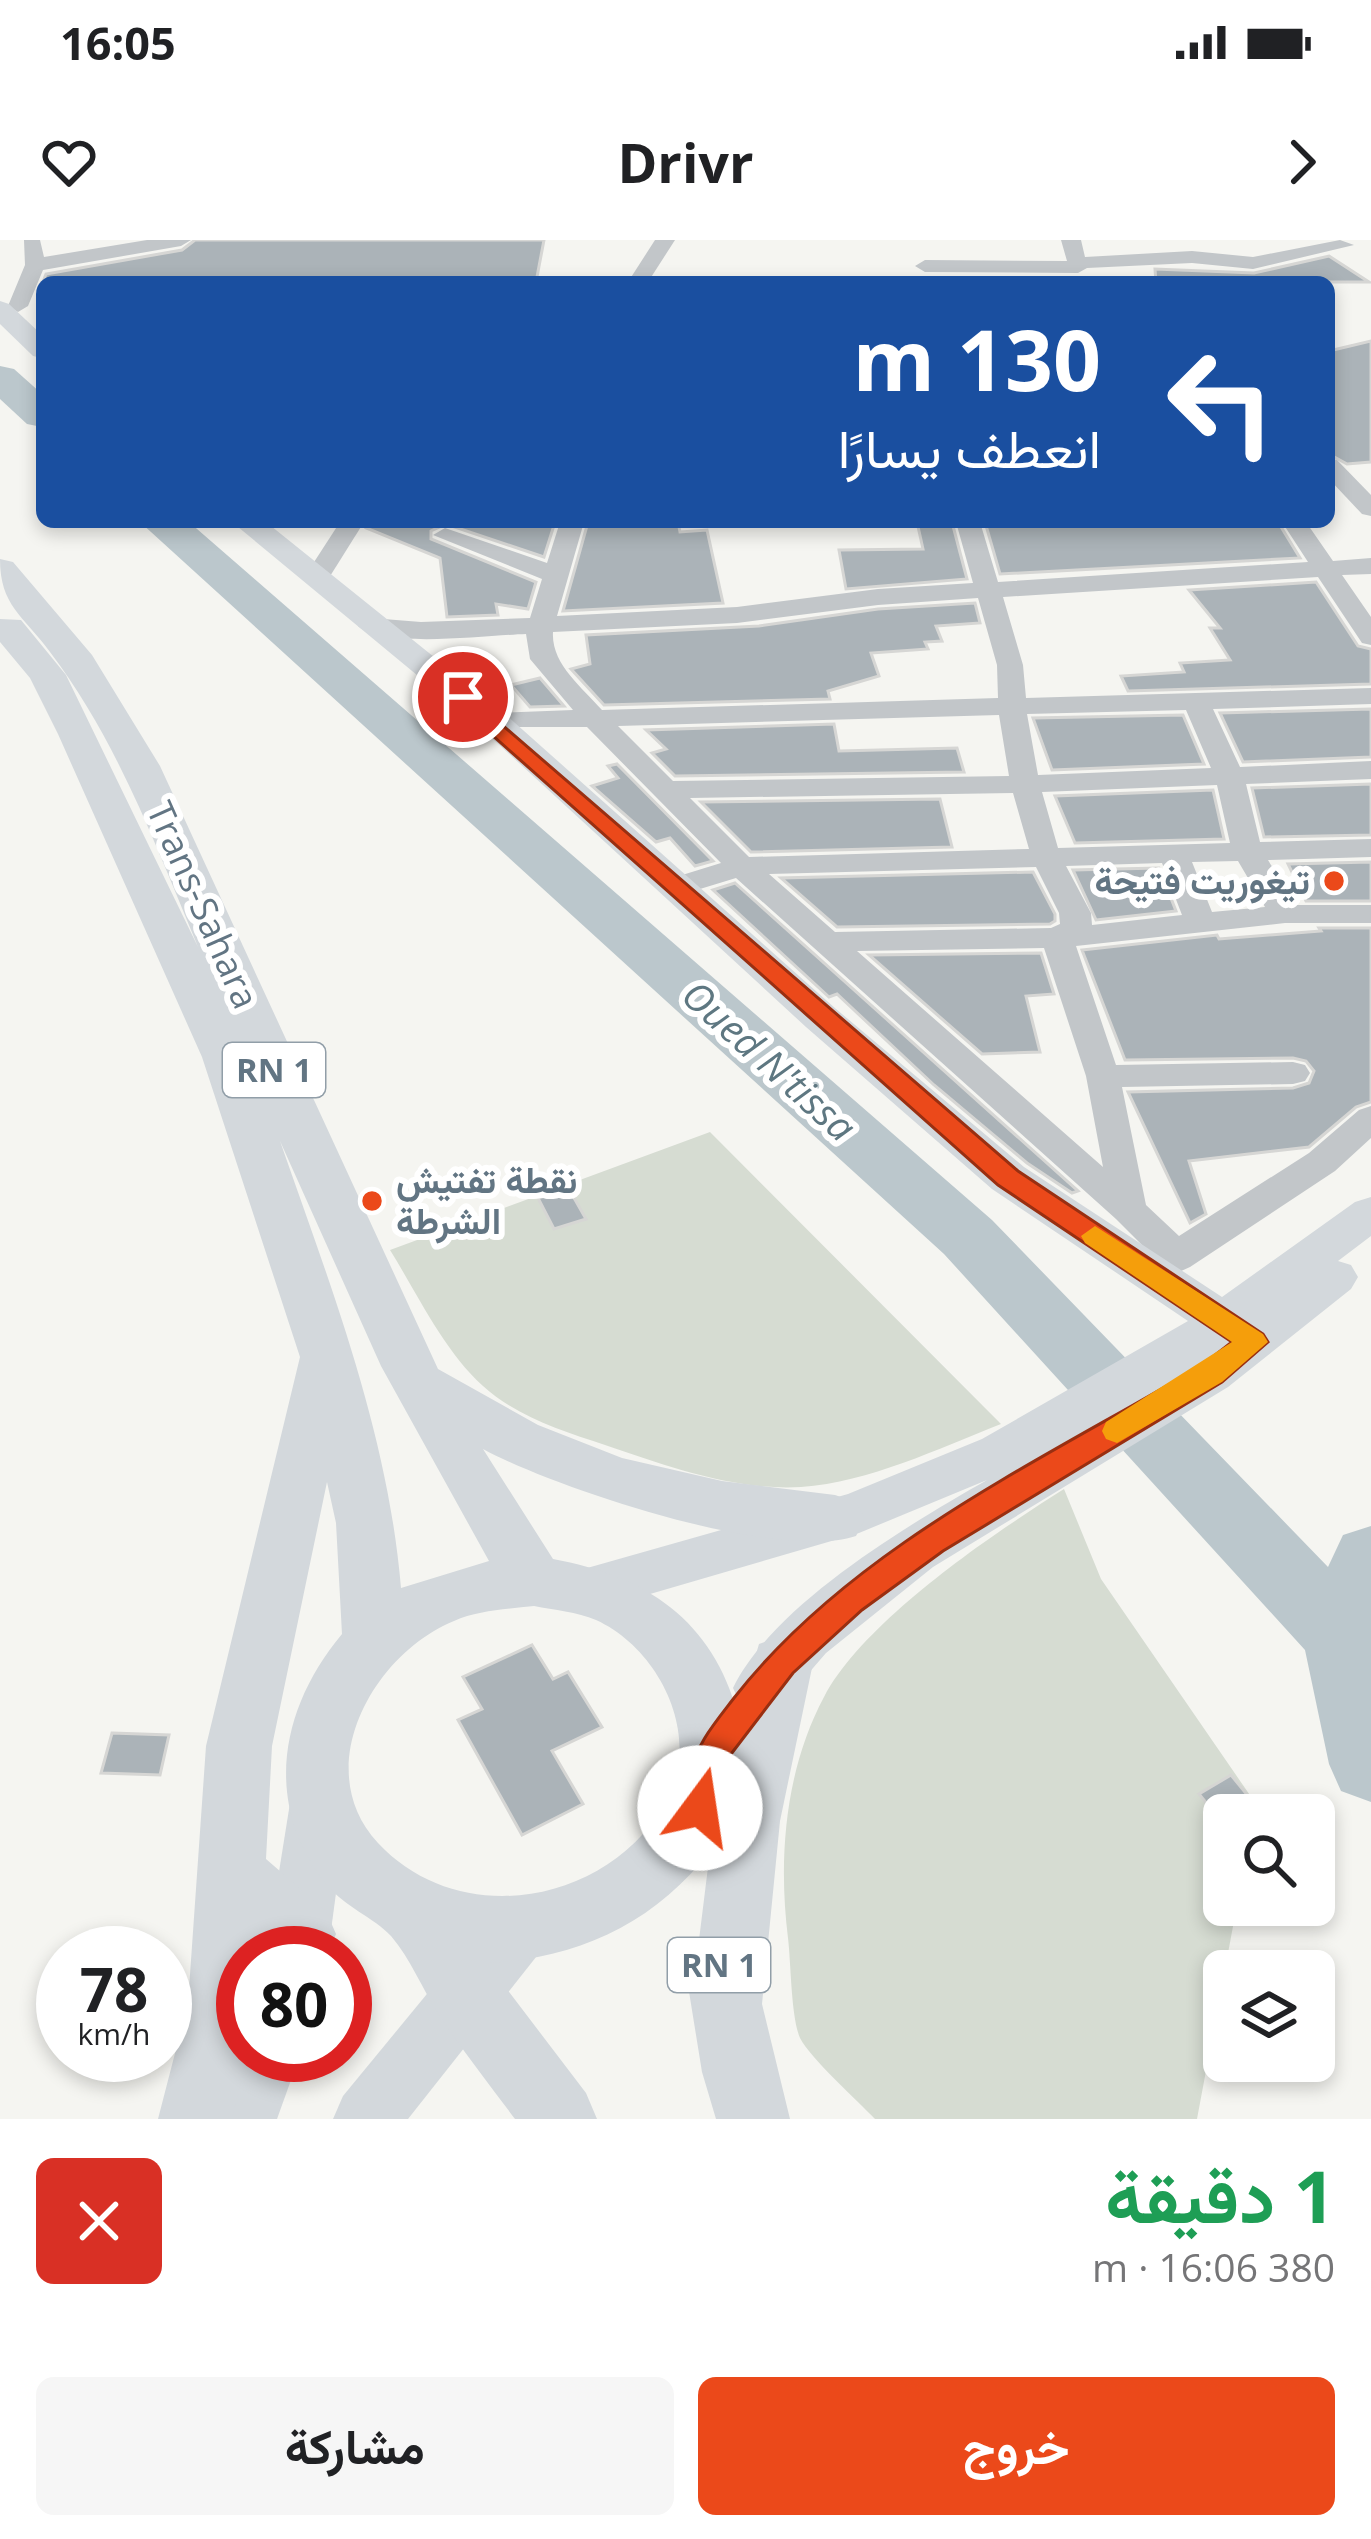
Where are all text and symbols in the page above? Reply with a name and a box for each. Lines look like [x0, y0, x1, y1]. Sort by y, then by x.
text: 16:05 [60, 12, 176, 73]
text: Drivr [617, 125, 754, 199]
icon: heart [36, 129, 102, 195]
icon: forward [1269, 129, 1335, 195]
text: 130 m [853, 301, 1101, 416]
icon: left [1143, 324, 1299, 480]
text: انعطف يسارًا [838, 410, 1101, 484]
pin [412, 646, 514, 748]
icon: arrive [430, 664, 496, 730]
street label: Trans-Sahara [136, 793, 271, 1016]
place label: تيغوريت فتيحة [1094, 856, 1310, 905]
marker: تيغوريت فتيحة [1321, 868, 1347, 894]
water label: Oued N'tissa [672, 968, 868, 1152]
road number: RN 1 [223, 1043, 325, 1097]
place label: نقطة تفتيش الشرطة [396, 1155, 577, 1245]
marker: نقطة تفتيش الشرطة [359, 1188, 385, 1214]
position arrow [637, 1745, 763, 1871]
map controls [1203, 1794, 1335, 2082]
button: search [1203, 1794, 1335, 1926]
speed limit sign: 80 [216, 1926, 372, 2082]
road number: RN 1 [668, 1938, 770, 1992]
text: 78 [80, 1948, 148, 2030]
button: layers [1203, 1950, 1335, 2082]
text: km/h [78, 2013, 150, 2054]
text: 1 دقيقة [1105, 2146, 1335, 2244]
button: close [36, 2158, 162, 2284]
text: 380 m · 16:06 [1092, 2240, 1335, 2293]
button: مشاركة [36, 2377, 674, 2515]
button: خروج [698, 2377, 1335, 2515]

